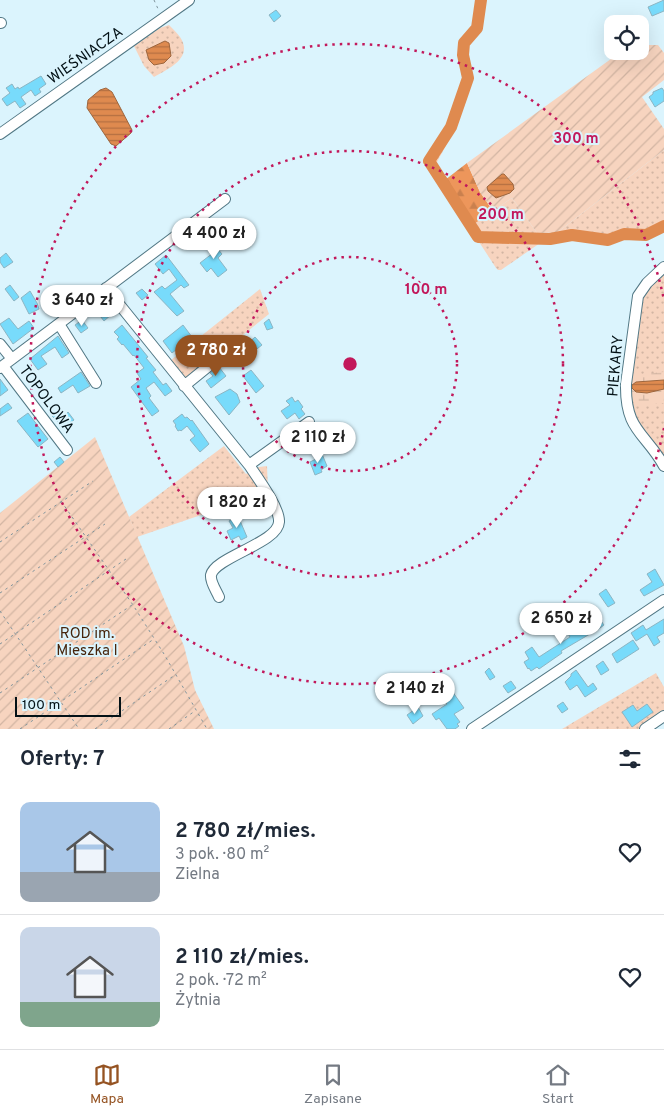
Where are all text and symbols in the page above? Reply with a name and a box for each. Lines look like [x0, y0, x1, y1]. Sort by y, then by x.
map controls [604, 15, 649, 60]
button: locate [604, 15, 649, 60]
street label: WIEŚNIACZA [43, 22, 127, 89]
text: 300 m [553, 130, 599, 149]
text: 200 m [478, 206, 524, 225]
pin: 4 400 zł [162, 218, 266, 260]
text: 4 400 zł [182, 224, 246, 244]
text: 100 m [405, 281, 447, 300]
pin: 3 640 zł [30, 284, 134, 327]
text: 3 640 zł [51, 291, 113, 311]
pin: 2 780 zł [164, 334, 268, 377]
street label: PIEKARY [604, 334, 629, 398]
text: 2 780 zł [186, 341, 246, 361]
centre of rings [341, 355, 359, 373]
street label: TOPOLOWA [14, 362, 78, 438]
pin: 2 110 zł [266, 422, 370, 464]
text: 2 110 zł [291, 428, 345, 448]
pin: 1 820 zł [185, 486, 289, 529]
text: 1 820 zł [208, 493, 266, 513]
pin: 2 650 zł [509, 602, 613, 645]
text: 2 650 zł [530, 609, 592, 629]
park label: ROD im. Mieszka I [56, 625, 118, 661]
pin: 2 140 zł [363, 672, 467, 715]
text: 2 140 zł [386, 679, 444, 699]
scale bar [15, 694, 121, 717]
text: 100 m [22, 697, 60, 714]
icon: filters [616, 745, 644, 773]
text: Oferty: 7 [20, 746, 104, 773]
text: 2 780 zł/mies. [175, 818, 316, 845]
icon: home [60, 822, 120, 882]
icon: heart [616, 838, 644, 866]
text: 3 pok. · 80 m² [175, 845, 269, 865]
text: Zielna [175, 865, 220, 885]
text: 2 110 zł/mies. [175, 944, 309, 971]
icon: home [60, 947, 120, 1007]
icon: heart [616, 963, 644, 991]
text: 2 pok. · 72 m² [175, 971, 267, 991]
text: Żytnia [175, 991, 221, 1011]
tab: Mapa [90, 1061, 124, 1108]
tab: Zapisane [304, 1061, 362, 1108]
tab: Start [542, 1061, 574, 1108]

